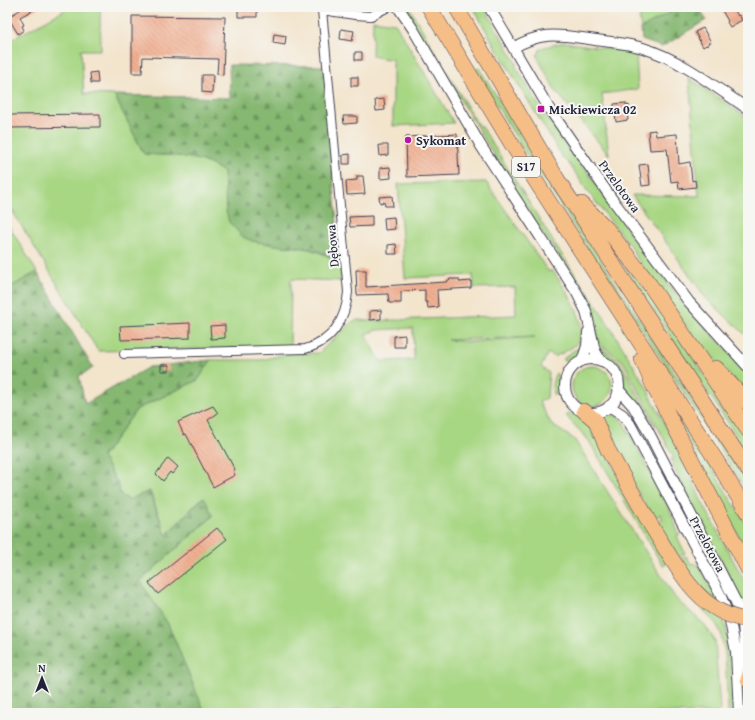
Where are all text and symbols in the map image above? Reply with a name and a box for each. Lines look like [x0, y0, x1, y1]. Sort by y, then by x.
place label: Mickiewicza 02 [549, 100, 637, 119]
marker: Mickiewicza 02 [536, 104, 546, 114]
place label: Sykomat [416, 131, 466, 150]
marker: Sykomat [403, 135, 413, 145]
street label: Przelotowa [594, 156, 646, 217]
road number: S17 [512, 157, 540, 177]
street label: Dębowa [321, 223, 344, 268]
street label: Przelotowa [685, 513, 731, 576]
north arrow [22, 658, 62, 698]
text: N [38, 660, 46, 676]

